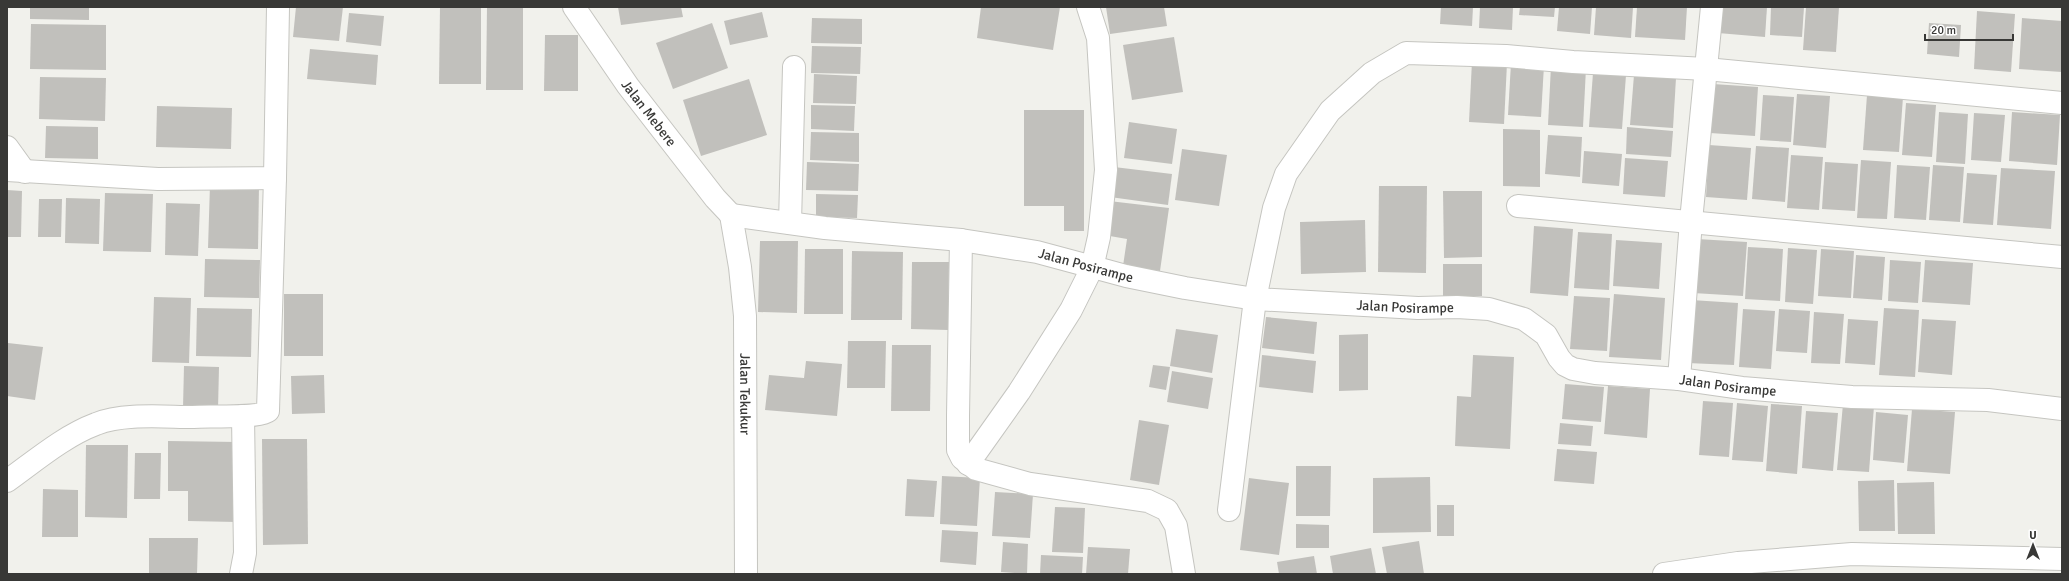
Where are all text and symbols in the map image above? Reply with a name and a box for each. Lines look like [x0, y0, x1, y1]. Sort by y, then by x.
scale bar [1925, 16, 2013, 42]
text: 20 m [1931, 23, 1956, 38]
street label: Jalan Mebere [618, 77, 680, 150]
street label: Jalan Posirampe [1037, 244, 1135, 286]
street label: Jalan Posirampe [1356, 296, 1454, 317]
street label: Jalan Tekukur [737, 353, 754, 436]
street label: Jalan Posirampe [1678, 371, 1777, 399]
north arrow [2013, 525, 2053, 565]
text: U [2029, 529, 2037, 542]

